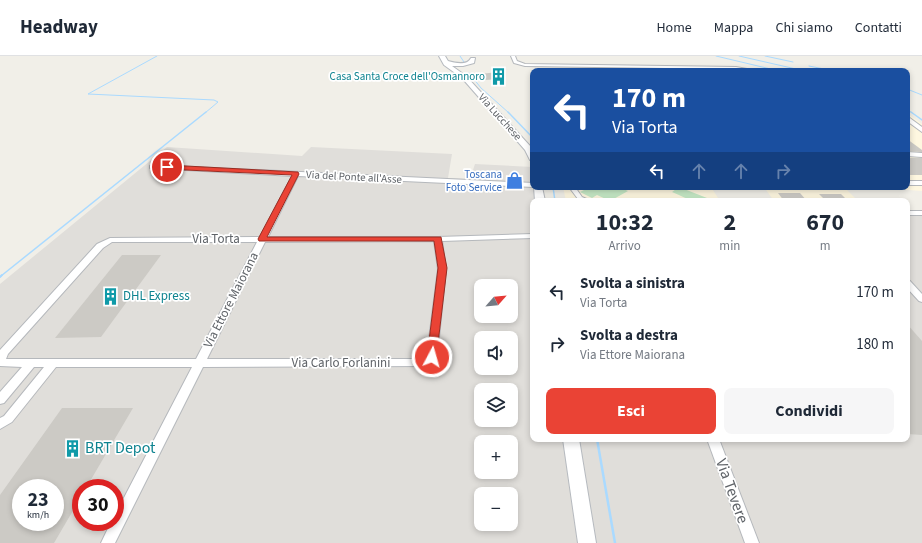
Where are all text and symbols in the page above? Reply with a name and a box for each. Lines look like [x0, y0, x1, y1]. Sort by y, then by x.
text: Headway [20, 14, 98, 41]
text: Home [656, 18, 692, 38]
text: Mappa [714, 18, 753, 38]
text: Chi siamo [775, 18, 833, 38]
text: Contatti [855, 18, 902, 38]
building icon: Casa Santa Croce dell'Osmannoro [488, 66, 508, 86]
place label: Casa Santa Croce dell'Osmannoro [330, 69, 485, 84]
text: 170 m [612, 78, 686, 118]
icon: left [546, 84, 598, 136]
street label: Via Lucchese [475, 90, 526, 144]
text: Via Torta [612, 115, 678, 140]
pin [150, 150, 184, 184]
icon: arrive [156, 156, 178, 178]
icon: left [646, 160, 668, 182]
icon: ahead [688, 160, 710, 182]
icon: ahead [730, 160, 752, 182]
icon: right [772, 160, 794, 182]
street label: Via del Ponte all'Asse [306, 167, 403, 187]
place label: Toscana Foto Service [446, 167, 503, 195]
shop icon: Toscana Foto Service [505, 170, 525, 190]
text: 10:32 [596, 205, 654, 240]
text: 2 [724, 205, 736, 240]
text: 670 [806, 205, 844, 240]
street label: Via Torta [192, 230, 240, 248]
text: Arrivo [609, 237, 641, 255]
text: min [719, 237, 740, 255]
text: m [820, 237, 831, 255]
street label: Via Ettore Maiorana [199, 249, 263, 351]
text: Svolta a sinistra [580, 273, 685, 294]
north arrow [474, 279, 518, 323]
map controls [474, 279, 518, 531]
icon: left [546, 281, 568, 303]
text: 170 m [856, 282, 894, 303]
building icon: DHL Express [100, 286, 120, 306]
place label: DHL Express [123, 287, 190, 305]
text: Via Torta [580, 294, 627, 312]
text: Svolta a destra [580, 325, 678, 346]
button: sound [474, 331, 518, 375]
icon: right [546, 333, 568, 355]
text: 180 m [856, 334, 894, 355]
position arrow [411, 336, 453, 378]
text: Via Ettore Maiorana [580, 346, 685, 364]
street label: Via Carlo Forlanini [292, 354, 390, 372]
button: layers [474, 383, 518, 427]
button: Esci [546, 388, 716, 434]
button: Condividi [724, 388, 894, 434]
button: + [474, 435, 518, 479]
place label: BRT Depot [85, 437, 156, 459]
building icon: BRT Depot [62, 438, 82, 458]
street label: Via Tevere [710, 455, 754, 527]
speed limit sign: 30 [72, 479, 124, 531]
text: 23 [27, 486, 49, 514]
button: − [474, 487, 518, 531]
text: km/h [27, 508, 49, 522]

